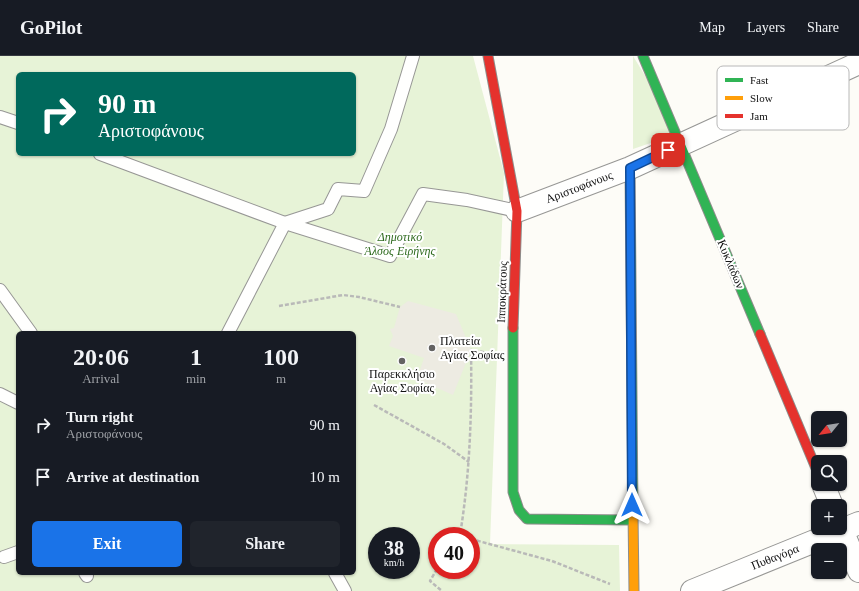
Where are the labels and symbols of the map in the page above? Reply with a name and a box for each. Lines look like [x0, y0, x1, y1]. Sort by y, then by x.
legend [717, 66, 849, 130]
text: Fast [750, 74, 768, 86]
text: Slow [750, 92, 773, 104]
text: Jam [750, 110, 768, 122]
pin [651, 133, 685, 167]
street label: Αριστοφάνους [544, 168, 615, 206]
park label: Δημοτικό Άλσος Ειρήνης [364, 230, 436, 258]
street label: Κυκλάδων [714, 237, 748, 291]
street label: Ιπποκράτους [494, 261, 510, 323]
place label: Πλατεία Αγίας Σοφίας [440, 334, 505, 362]
marker: Πλατεία Αγίας Σοφίας [427, 343, 437, 353]
marker: Παρεκκλήσιο Αγίας Σοφίας [397, 356, 407, 366]
place label: Παρεκκλήσιο Αγίας Σοφίας [369, 367, 435, 395]
north arrow [811, 411, 847, 447]
position arrow [611, 484, 653, 526]
speed limit sign: 40 [428, 527, 480, 579]
street label: Πυθαγόρα [749, 541, 802, 573]

